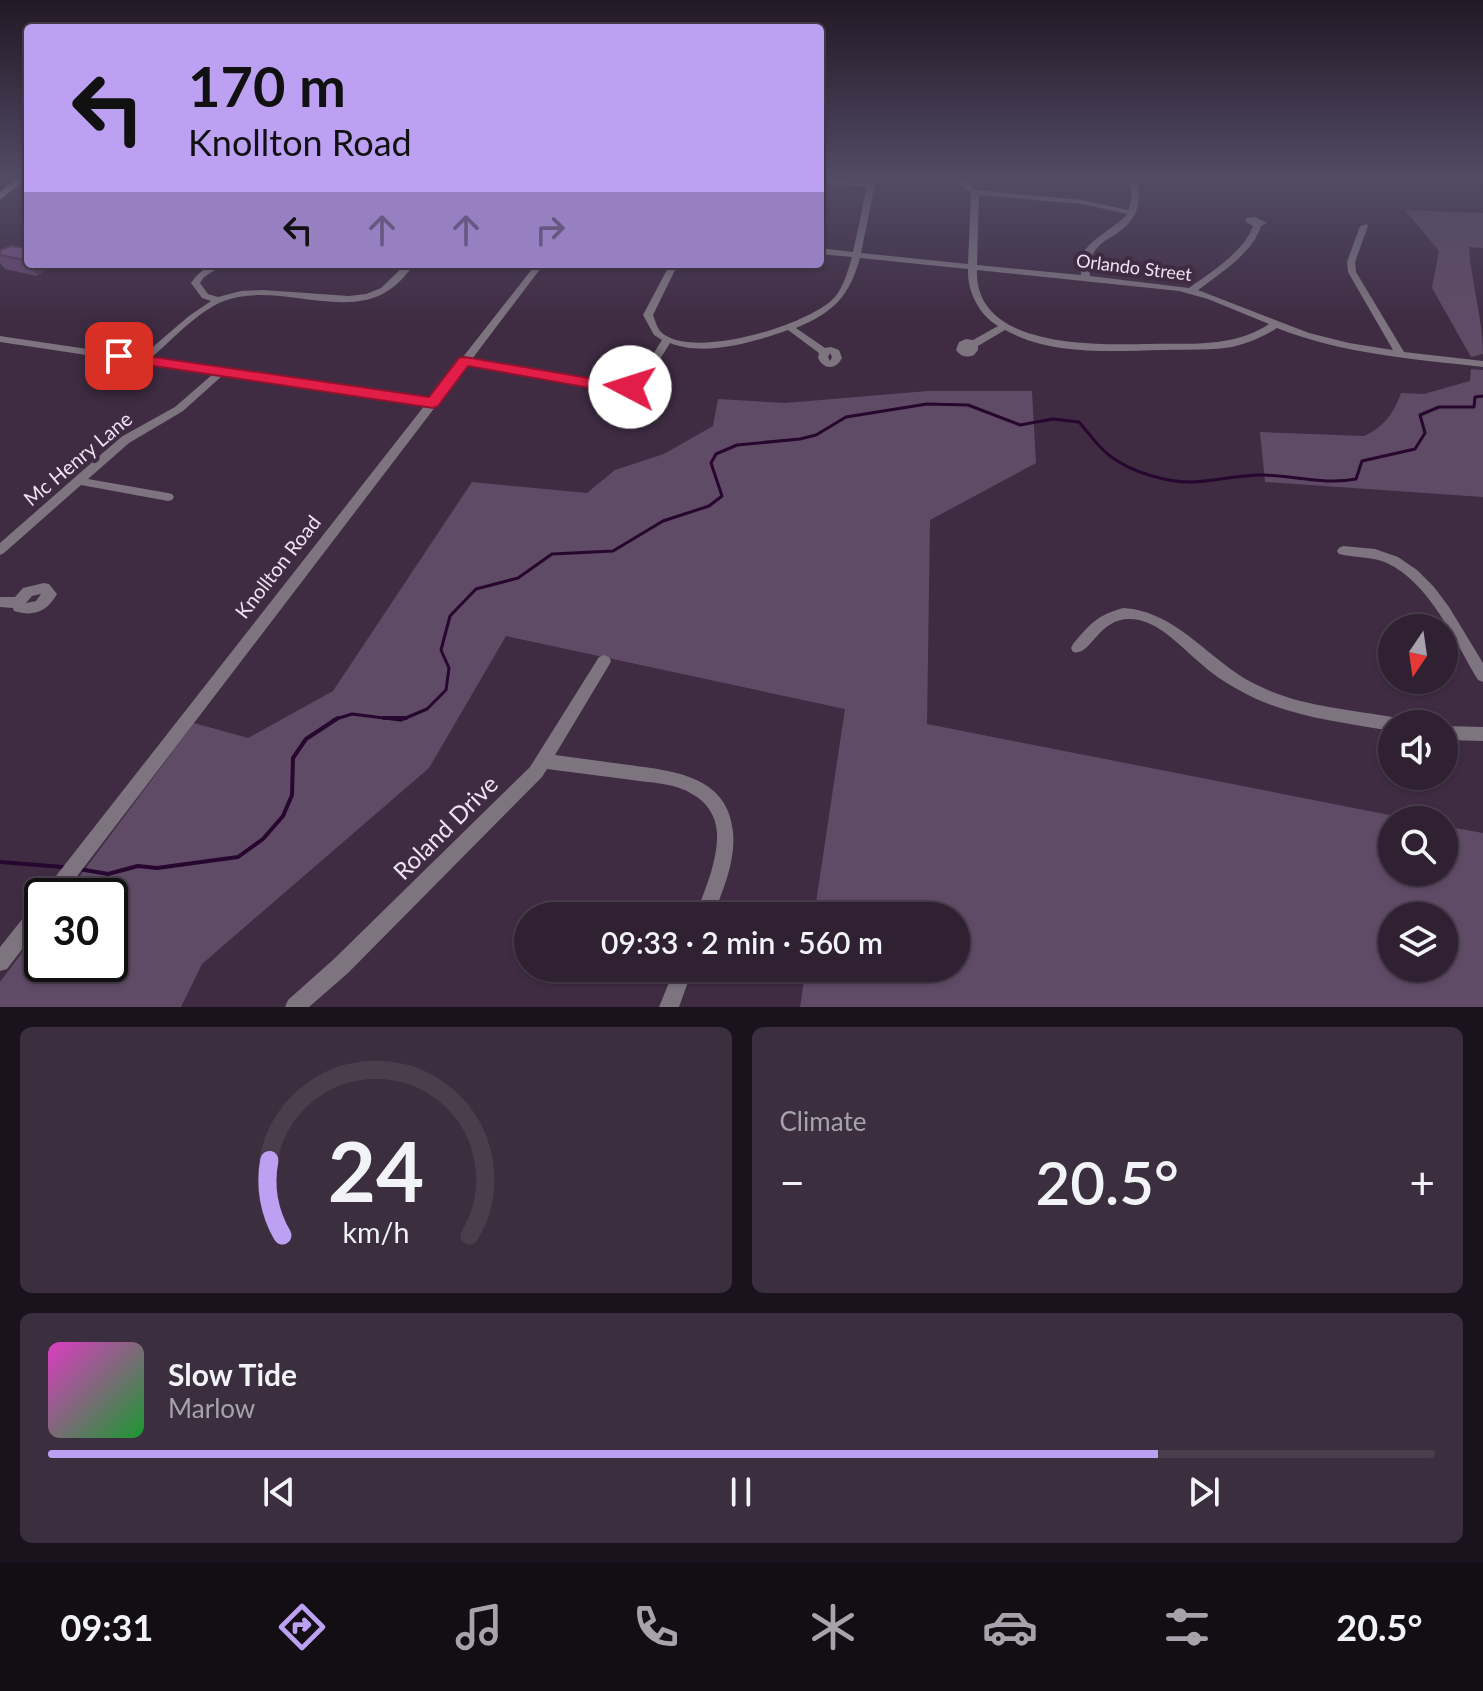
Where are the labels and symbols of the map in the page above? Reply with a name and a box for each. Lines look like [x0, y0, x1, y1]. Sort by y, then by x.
street label: Orlando Street [1075, 249, 1194, 285]
pin [85, 322, 153, 390]
position arrow [588, 345, 672, 429]
street label: Mc Henry Lane [18, 406, 136, 510]
street label: Knollton Road [229, 510, 325, 623]
north arrow [1378, 614, 1458, 694]
street label: Roland Drive [387, 769, 503, 885]
speed limit sign: 30 [24, 878, 128, 982]

